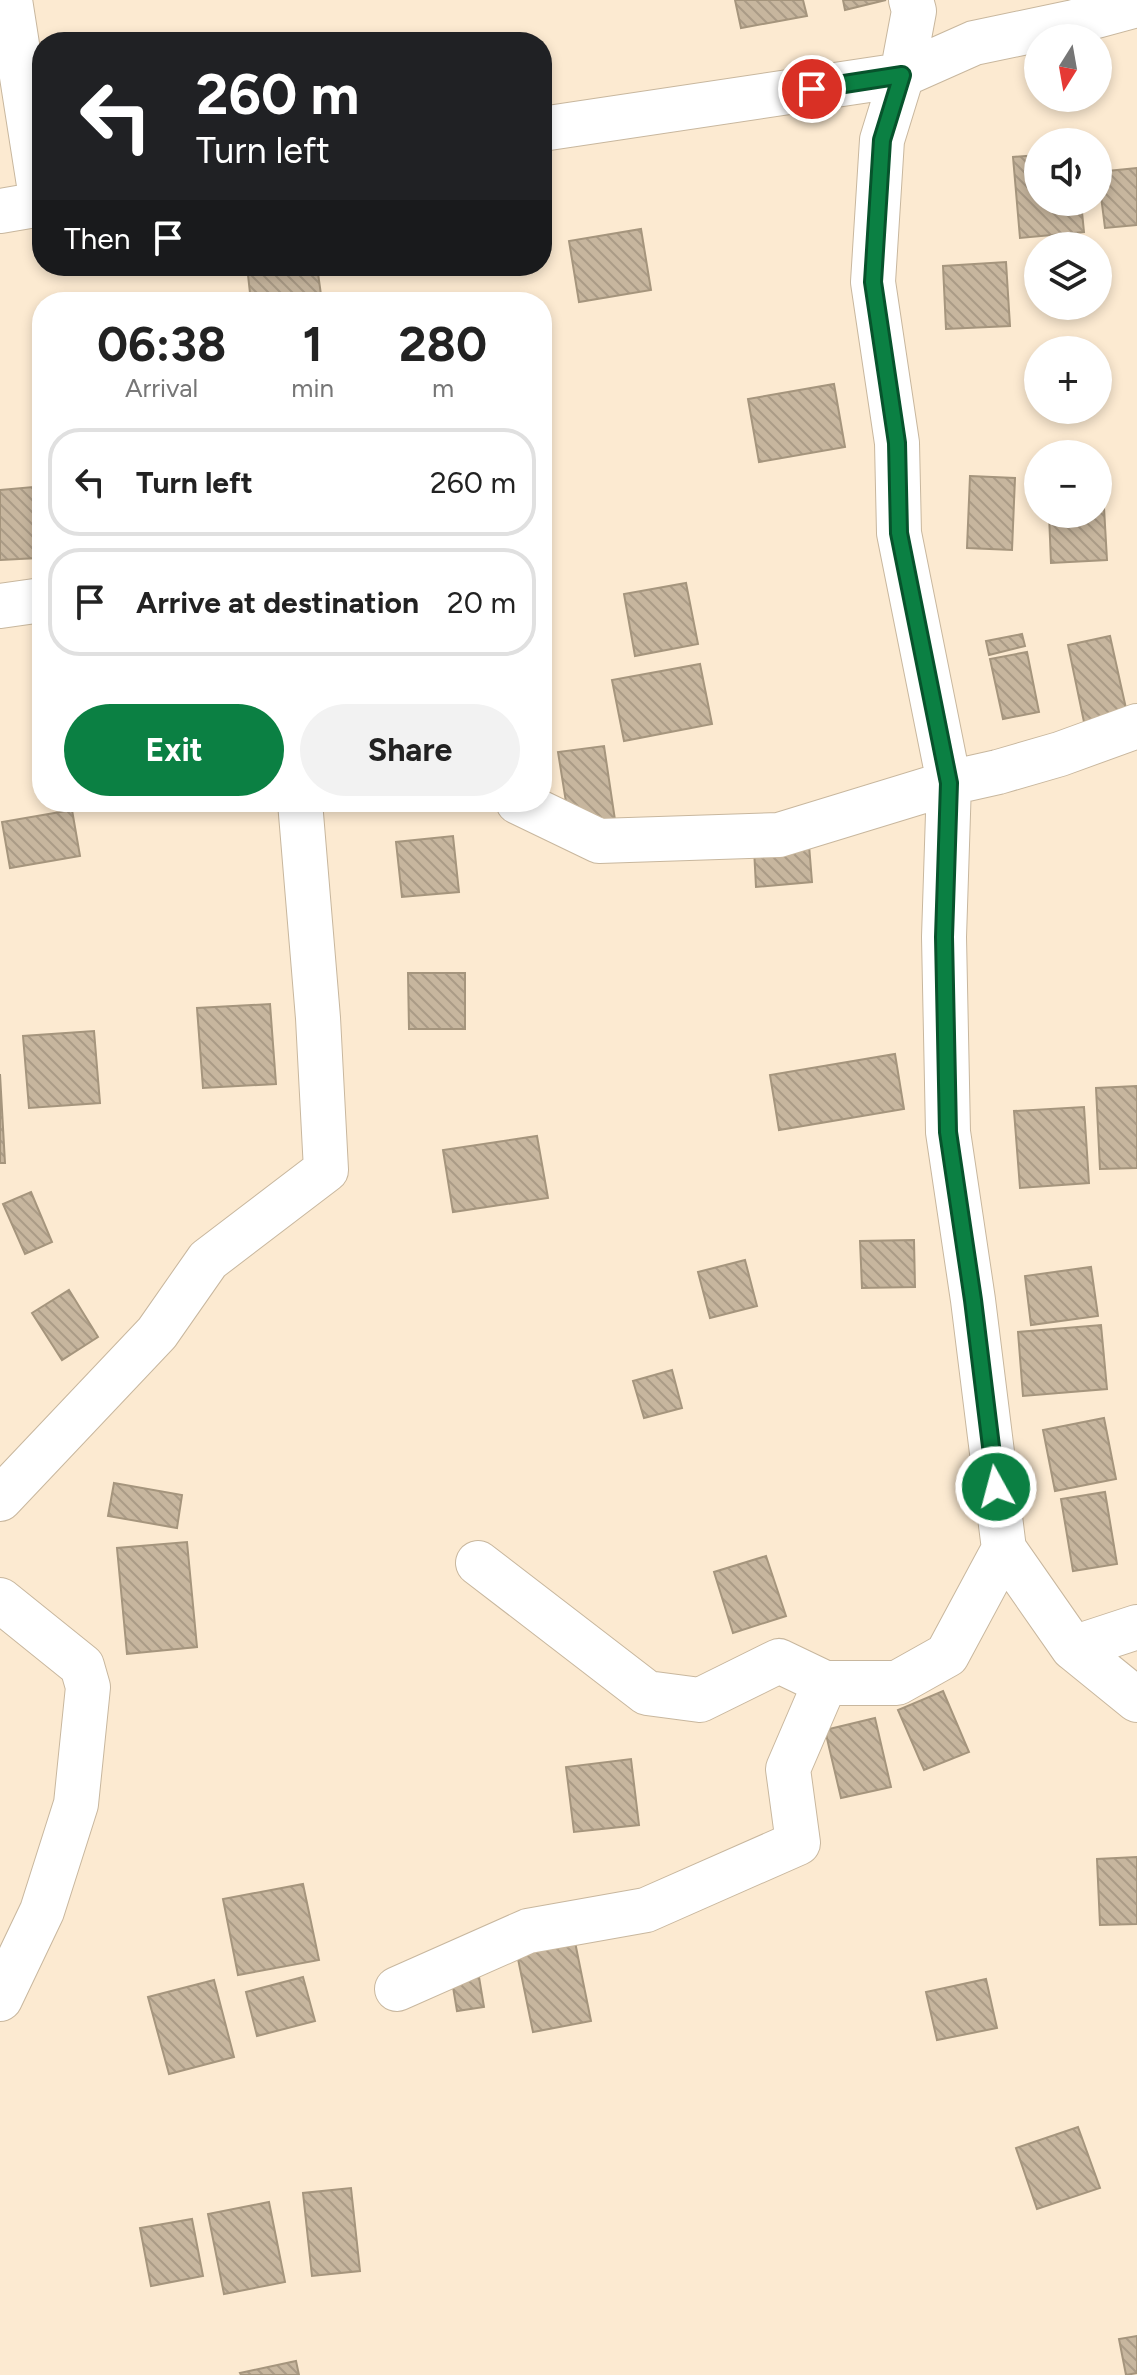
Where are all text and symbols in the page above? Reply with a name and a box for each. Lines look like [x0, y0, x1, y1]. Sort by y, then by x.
north arrow [1024, 24, 1112, 112]
map controls [1024, 24, 1112, 528]
pin [778, 55, 846, 123]
text: 260 m [196, 61, 359, 128]
icon: left [64, 64, 168, 168]
icon: arrive [790, 67, 834, 111]
button: sound [1024, 128, 1112, 216]
text: Turn left [196, 129, 330, 172]
icon: arrive [146, 216, 190, 260]
text: Then [64, 220, 130, 257]
button: layers [1024, 232, 1112, 320]
text: 06:38 [97, 315, 226, 373]
text: 1 [302, 315, 323, 373]
text: 280 [399, 315, 487, 373]
button: + [1024, 336, 1112, 424]
text: Arrival [125, 372, 198, 404]
text: min [291, 372, 334, 404]
text: m [432, 372, 454, 404]
button: − [1024, 440, 1112, 528]
icon: left [68, 460, 112, 504]
text: Turn left [136, 464, 253, 501]
text: 260 m [430, 464, 516, 501]
icon: arrive [68, 580, 112, 624]
text: Arrive at destination [136, 584, 419, 621]
text: 20 m [447, 584, 516, 621]
button: Exit [64, 704, 284, 796]
button: Share [300, 704, 520, 796]
position arrow [954, 1445, 1038, 1529]

